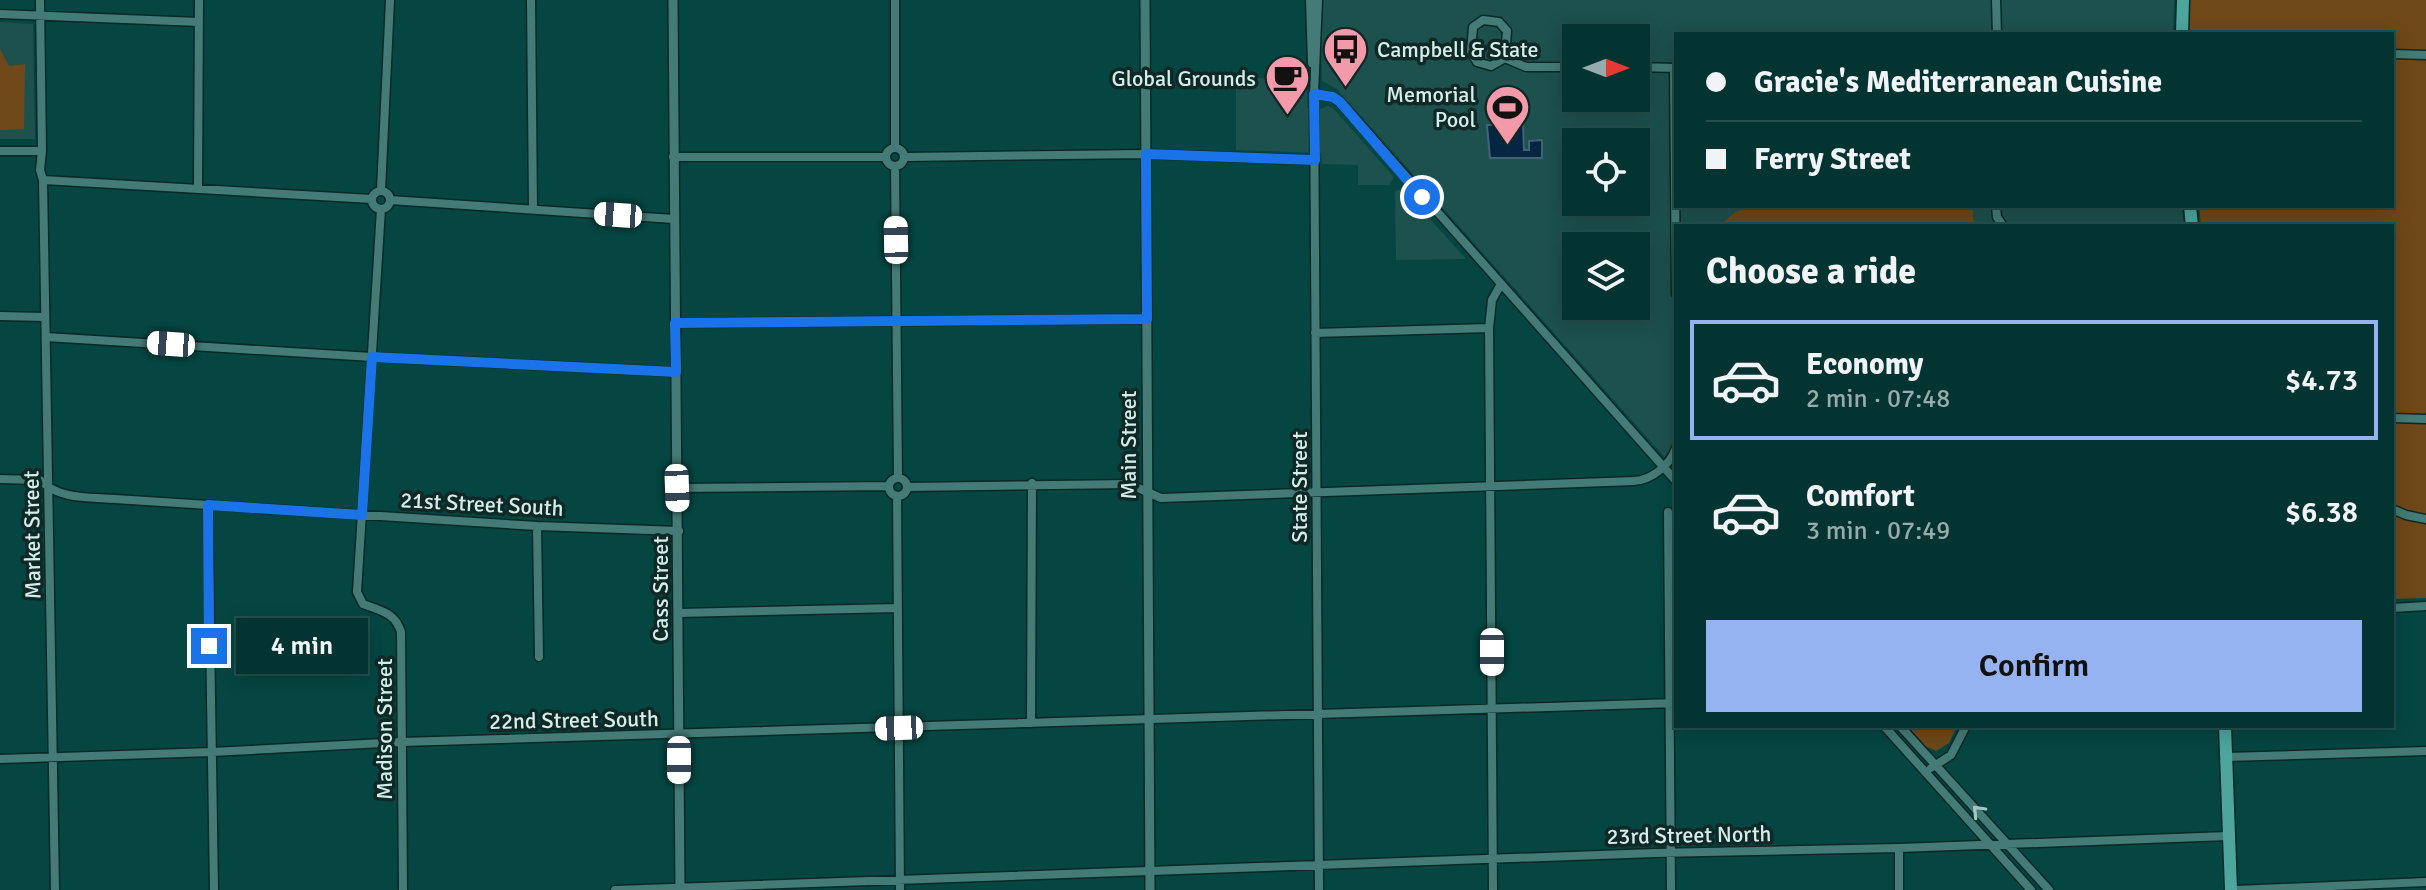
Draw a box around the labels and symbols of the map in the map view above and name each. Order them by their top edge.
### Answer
north arrow [1562,24,1650,112]
bus stop icon: Campbell & State [1322,25,1370,88]
place label: Campbell & State [1377,36,1539,63]
cafe icon: Global Grounds [1263,54,1311,117]
place label: Global Grounds [1112,65,1256,92]
place label: Memorial Pool [1386,81,1476,133]
sports icon: Memorial Pool [1483,83,1531,146]
route start [1404,179,1440,215]
car [593,201,643,229]
car [884,216,908,264]
car [146,330,196,358]
street label: Main Street [1115,390,1142,500]
street label: State Street [1286,431,1313,543]
car [664,464,690,512]
street label: Market Street [17,470,47,599]
street label: 21st Street South [400,486,564,522]
street label: Cass Street [647,536,674,642]
callout: 4 min [237,618,369,674]
route end [191,628,227,664]
car [1480,628,1504,676]
street label: Madison Street [371,658,398,800]
street label: 22nd Street South [489,705,659,735]
car [875,715,923,741]
car [667,736,691,784]
one-way arrow [1972,806,1987,820]
street label: 23rd Street North [1606,820,1772,850]

